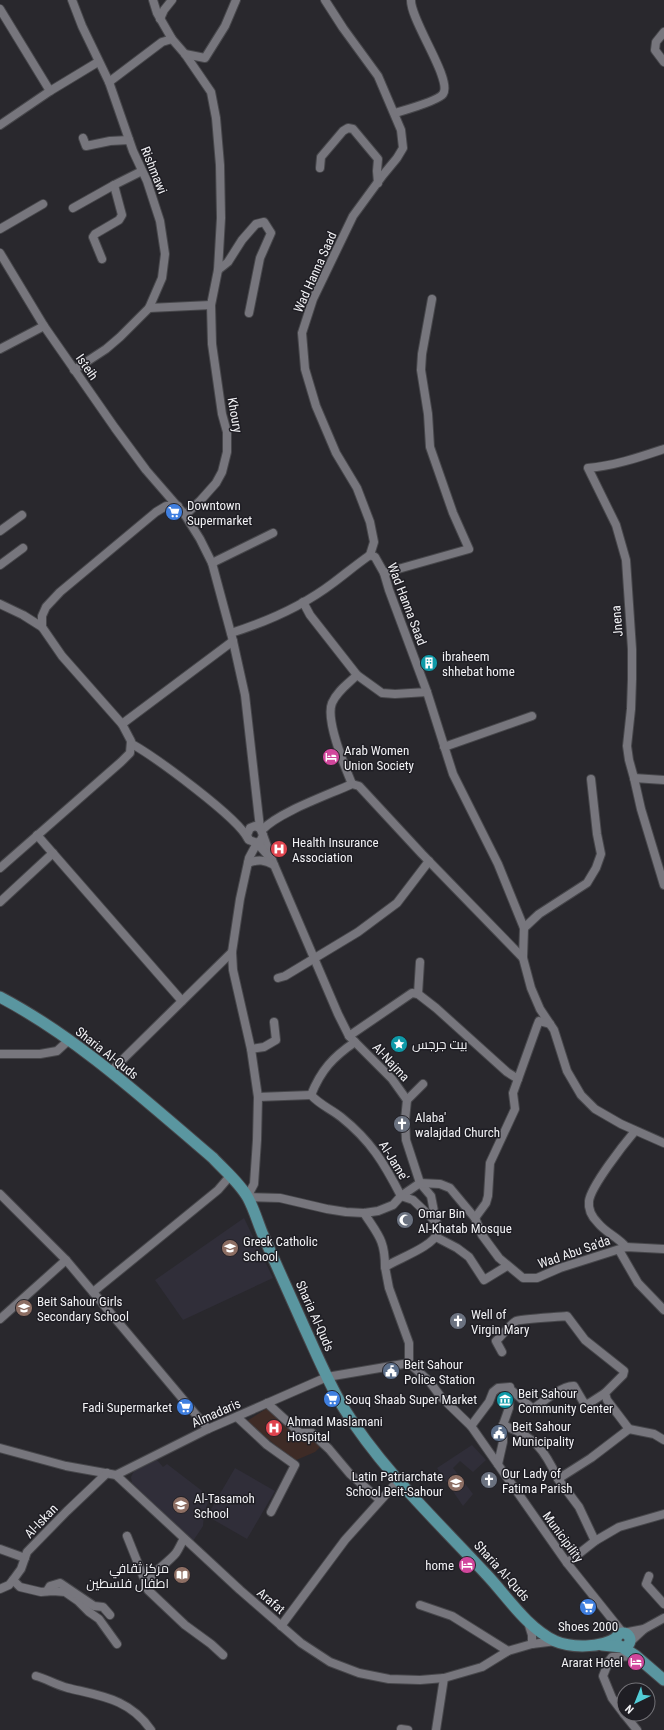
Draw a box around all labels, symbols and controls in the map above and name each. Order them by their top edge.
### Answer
street label: Rishmawi [138,144,170,196]
street label: Wad Hanna Saad [290,229,340,315]
street label: Isteih [73,351,101,383]
street label: Khoury [225,396,246,434]
place label: Downtown Supermarket [187,498,252,528]
supermarket icon: Downtown Supermarket [164,502,184,522]
street label: Wad Hanna Saad [384,561,430,647]
street label: Jnena [608,605,626,637]
place label: ibraheem shhebat home [442,649,515,679]
building icon: ibraheem shhebat home [419,653,439,673]
place label: Arab Women Union Society [344,743,415,773]
hotel icon: Arab Women Union Society [321,747,341,767]
place label: Health Insurance Association [292,835,379,865]
hospital icon: Health Insurance Association [269,839,289,859]
street label: Sharia Al-Quds [73,1024,141,1082]
place icon: بيت جرجس [389,1034,409,1054]
place label: بيت جرجس [412,1037,467,1052]
street label: Al-Najma [370,1040,412,1084]
place label: Alaba' walajdad Church [415,1110,500,1140]
church icon: Alaba' walajdad Church [392,1114,412,1134]
street label: Al-Jame' [376,1138,412,1184]
place label: Omar Bin Al-Khatab Mosque [418,1206,512,1236]
mosque icon: Omar Bin Al-Khatab Mosque [395,1210,415,1230]
street label: Wad Abu Sa'da [536,1233,612,1271]
place label: Greek Catholic School [243,1234,318,1264]
school or university icon: Greek Catholic School [220,1238,240,1258]
street label: Sharia Al-Quds [293,1278,337,1354]
place label: Beit Sahour Girls Secondary School [37,1294,129,1324]
school or university icon: Beit Sahour Girls Secondary School [14,1298,34,1318]
place label: Well of Virgin Mary [471,1307,530,1337]
church icon: Well of Virgin Mary [448,1311,468,1331]
place label: Beit Sahour Police Station [404,1357,475,1387]
public building icon: Beit Sahour Police Station [381,1361,401,1381]
place label: Beit Sahour Community Center [518,1386,613,1416]
supermarket icon: Souq Shaab Super Market [322,1389,342,1409]
museum icon: Beit Sahour Community Center [495,1390,515,1410]
place label: Souq Shaab Super Market [345,1392,477,1407]
street label: Almadaris [189,1396,243,1430]
supermarket icon: Fadi Supermarket [175,1397,195,1417]
place label: Fadi Supermarket [82,1400,172,1415]
place label: Ahmad Maslamani Hospital [287,1414,383,1444]
hospital icon: Ahmad Maslamani Hospital [264,1418,284,1438]
place label: Beit Sahour Municipality [512,1419,575,1449]
public building icon: Beit Sahour Municipality [489,1423,509,1443]
place label: Our Lady of Fatima Parish [502,1466,573,1496]
place label: Latin Patriarchate School Beit-Sahour [346,1469,443,1499]
church icon: Our Lady of Fatima Parish [479,1470,499,1490]
school or university icon: Latin Patriarchate School Beit-Sahour [446,1473,466,1493]
place label: Al-Tasamoh School [194,1491,255,1521]
school or university icon: Al-Tasamoh School [171,1495,191,1515]
street label: Al-Iskan [21,1501,61,1541]
street label: Municipility [540,1509,587,1566]
street label: Sharia Al-Quds [471,1538,533,1604]
hotel icon: home [457,1555,477,1575]
place label: home [425,1558,454,1573]
place label: مركز ثقافي اطفال فلسطين [86,1561,169,1592]
library icon: مركز ثقافي اطفال فلسطين [172,1565,192,1585]
street label: Arafat [254,1585,288,1617]
supermarket icon: Shoes 2000 [578,1597,598,1617]
place label: Shoes 2000 [558,1619,618,1634]
hotel icon: Ararat Hotel [626,1652,646,1672]
place label: Ararat Hotel [561,1655,623,1670]
north arrow [616,1682,656,1722]
text: N [622,1702,636,1716]

